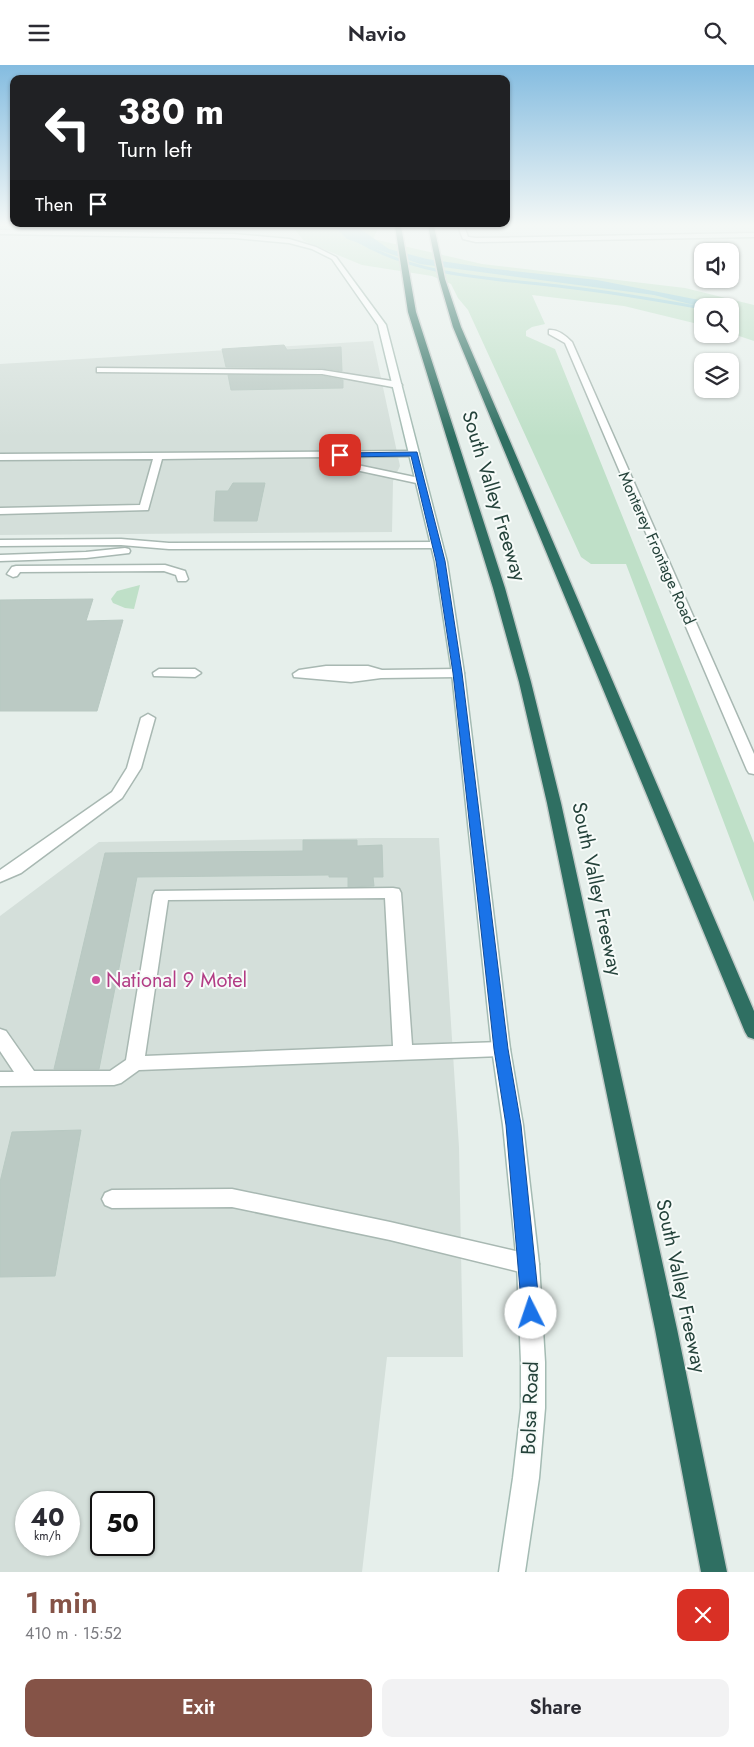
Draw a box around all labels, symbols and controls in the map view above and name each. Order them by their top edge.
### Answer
text: Navio [348,17,406,49]
icon: menu [25,19,53,47]
icon: search [701,19,729,47]
text: 380 m [118,87,224,137]
icon: left [35,95,100,160]
text: Turn left [118,133,192,165]
icon: arrive [84,190,112,218]
text: Then [35,191,74,218]
map controls [694,243,739,398]
button: sound [694,243,739,288]
button: search [694,298,739,343]
button: layers [694,353,739,398]
street label: South Valley Freeway [454,407,534,585]
pin [319,434,361,476]
icon: arrive [326,441,354,469]
street label: Monterey Frontage Road [613,468,701,628]
street label: South Valley Freeway [564,799,630,979]
place label: National 9 Motel [106,966,247,995]
marker: National 9 Motel [90,974,102,986]
street label: South Valley Freeway [648,1196,714,1376]
position arrow [504,1286,556,1338]
street label: Bolsa Road [514,1361,546,1455]
speed limit sign: 50 [90,1491,155,1556]
text: 40 [30,1499,65,1535]
text: km/h [34,1527,61,1545]
text: 1 min [25,1581,98,1624]
button: close [677,1589,729,1641]
text: 410 m · 15:52 [25,1622,122,1645]
button: Exit [25,1679,372,1737]
button: Share [382,1679,729,1737]

